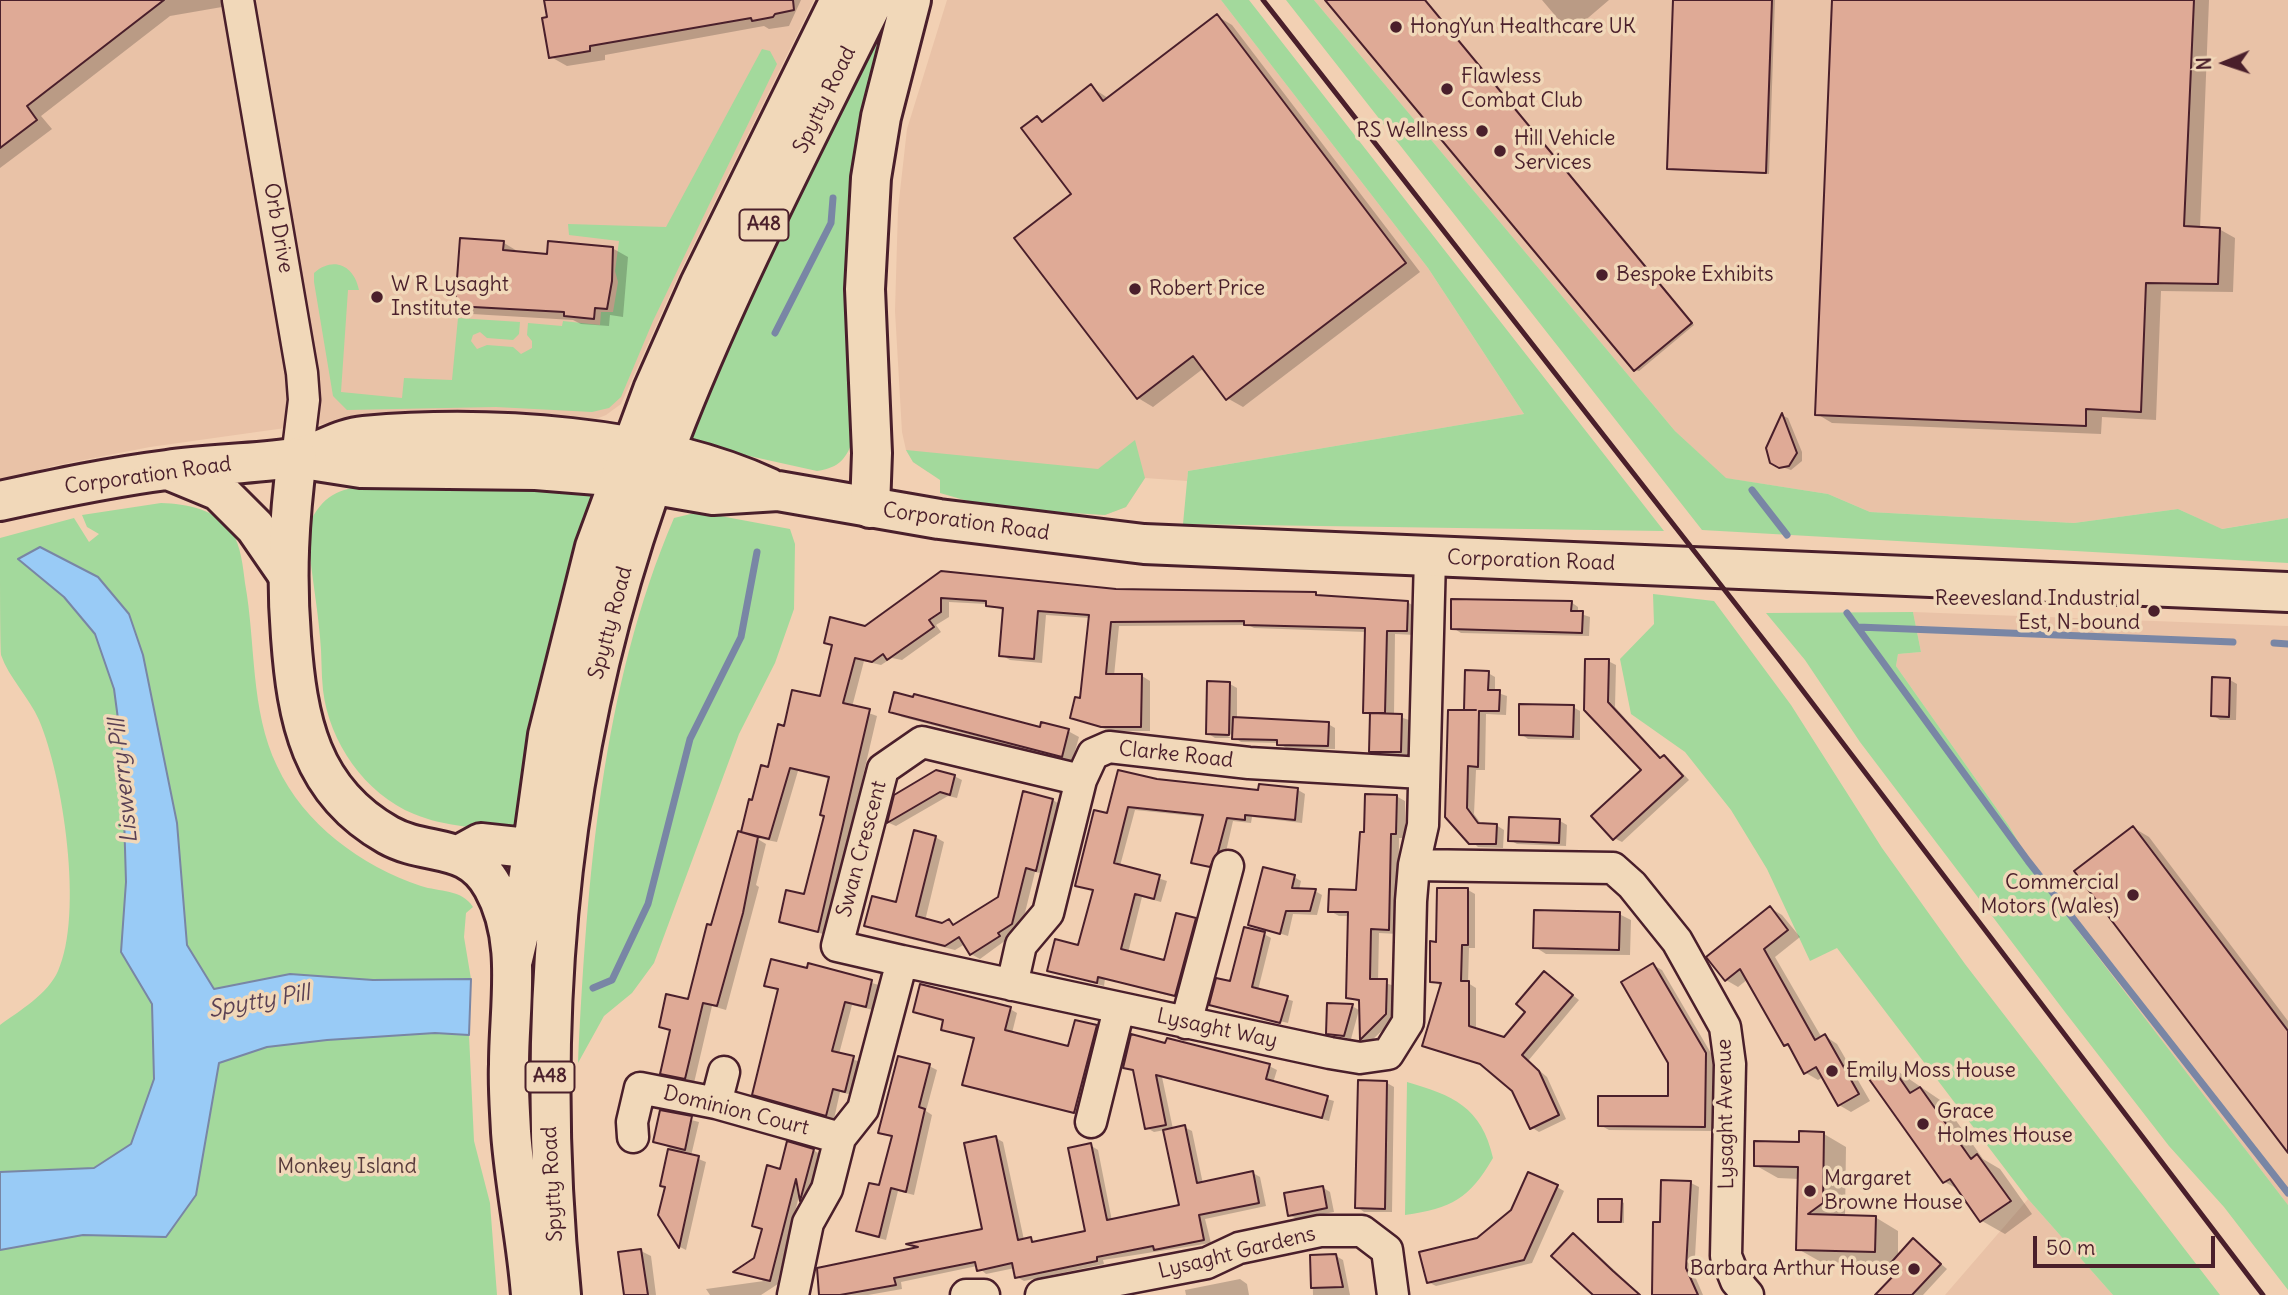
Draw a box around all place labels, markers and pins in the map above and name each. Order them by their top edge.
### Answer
place label: HongYun Healthcare UK [1410,14,1636,40]
marker: HongYun Healthcare UK [1388,19,1404,35]
place label: Flawless Combat Club [1461,64,1583,114]
marker: Flawless Combat Club [1439,81,1455,97]
place label: RS Wellness [1356,118,1468,144]
marker: RS Wellness [1474,123,1490,139]
place label: Hill Vehicle Services [1514,126,1615,176]
marker: Hill Vehicle Services [1492,143,1508,159]
place label: Bespoke Exhibits [1616,262,1774,288]
marker: Bespoke Exhibits [1594,267,1610,283]
place label: W R Lysaght Institute [391,272,509,322]
place label: Robert Price [1149,276,1265,302]
marker: Robert Price [1127,281,1143,297]
marker: W R Lysaght Institute [369,289,385,305]
place label: Reevesland Industrial Est, N-bound [1935,586,2140,636]
marker: Reevesland Industrial Est, N-bound [2146,603,2162,619]
place label: Commercial Motors (Wales) [1981,870,2119,920]
marker: Commercial Motors (Wales) [2125,887,2141,903]
place label: Emily Moss House [1846,1058,2016,1084]
marker: Emily Moss House [1824,1063,1840,1079]
place label: Grace Holmes House [1937,1099,2073,1149]
marker: Grace Holmes House [1915,1116,1931,1132]
place label: Margaret Browne House [1824,1166,1963,1216]
marker: Margaret Browne House [1802,1183,1818,1199]
place label: Barbara Arthur House [1690,1256,1900,1282]
marker: Barbara Arthur House [1906,1261,1922,1277]

